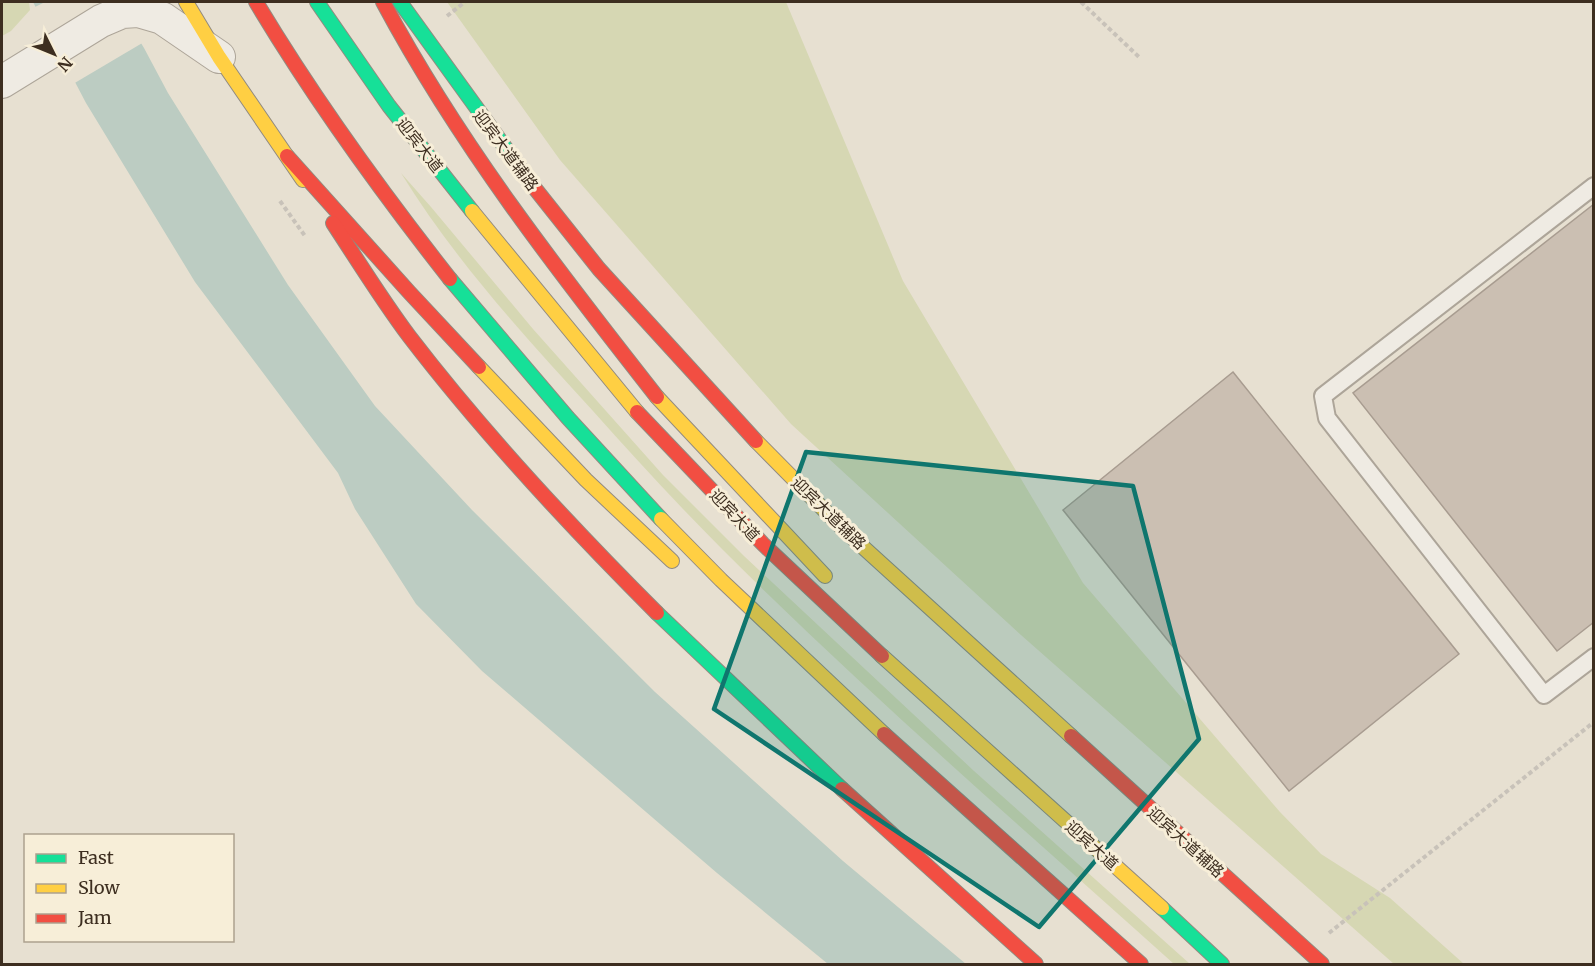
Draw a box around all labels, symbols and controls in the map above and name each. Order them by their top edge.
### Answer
north arrow [24,24,84,84]
text: N [53,53,77,76]
street label: 迎宾大道辅路 [469,106,543,194]
street label: 迎宾大道 [392,114,448,176]
street label: 迎宾大道辅路 [788,472,870,554]
street label: 迎宾大道 [706,485,764,545]
street label: 迎宾大道辅路 [1144,802,1228,882]
street label: 迎宾大道 [1062,816,1122,874]
legend [24,834,234,942]
text: Fast [78,846,114,869]
text: Slow [78,876,121,899]
text: Jam [77,906,112,929]

